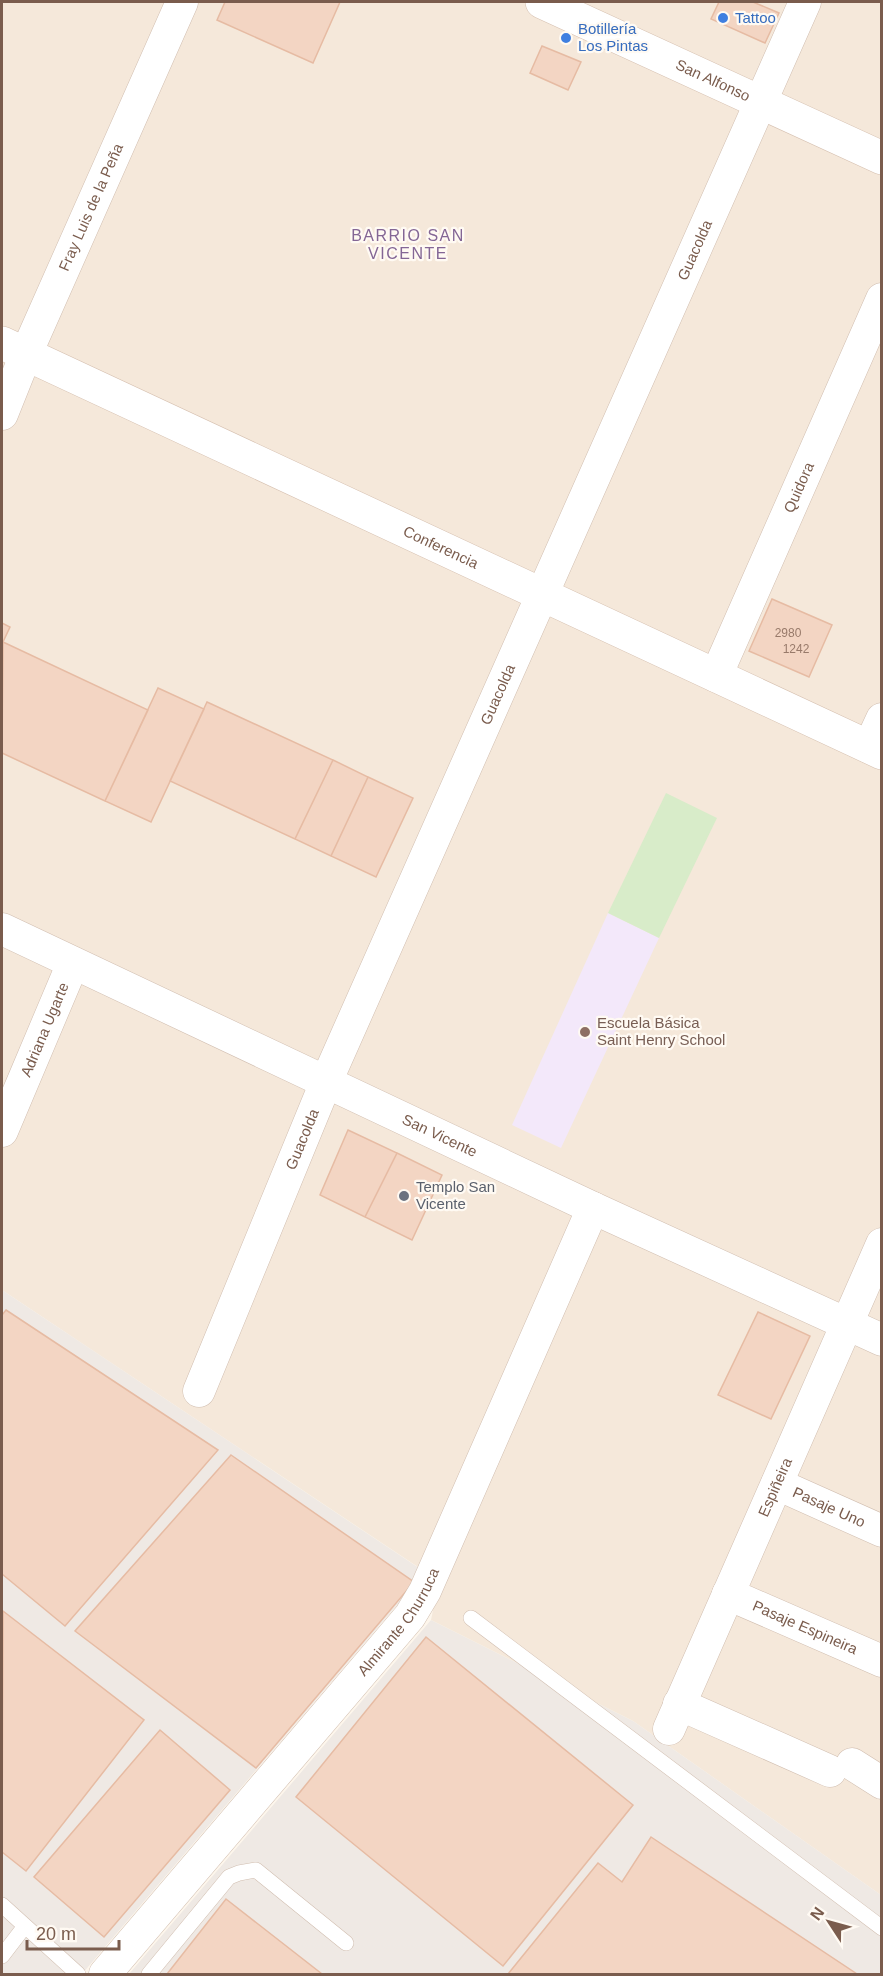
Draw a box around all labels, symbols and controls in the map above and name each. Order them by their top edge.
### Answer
place label: Tattoo [735,9,776,26]
marker: Tattoo [716,11,730,25]
place label: Botillería Los Pintas [578,20,648,54]
marker: Botillería Los Pintas [559,31,573,45]
street label: San Alfonso [673,56,753,104]
street label: Fray Luis de la Peña [55,140,126,274]
street label: Guacolda [674,217,716,283]
district label: BARRIO SAN VICENTE [351,227,465,262]
street label: Quidora [780,459,817,515]
street label: Conferencia [401,522,482,572]
house number: 2980 [775,626,802,640]
house number: 1242 [783,642,810,656]
street label: Guacolda [477,661,518,727]
street label: Adriana Ugarte [17,980,72,1079]
place label: Escuela Básica Saint Henry School [597,1014,725,1048]
marker: Escuela Básica Saint Henry School [578,1025,592,1039]
street label: Guacolda [282,1106,322,1172]
street label: San Vicente [400,1110,480,1160]
place label: Templo San Vicente [416,1178,495,1212]
marker: Templo San Vicente [397,1189,411,1203]
street label: Espiñeira [754,1454,795,1519]
street label: Pasaje Uno [790,1483,868,1530]
street label: Almirante Churruca [354,1565,442,1679]
street label: Pasaje Espineira [750,1597,861,1658]
north arrow [799,1892,859,1952]
text: N [807,1904,828,1923]
scale bar [27,1913,118,1951]
text: 20 m [36,1924,76,1944]

